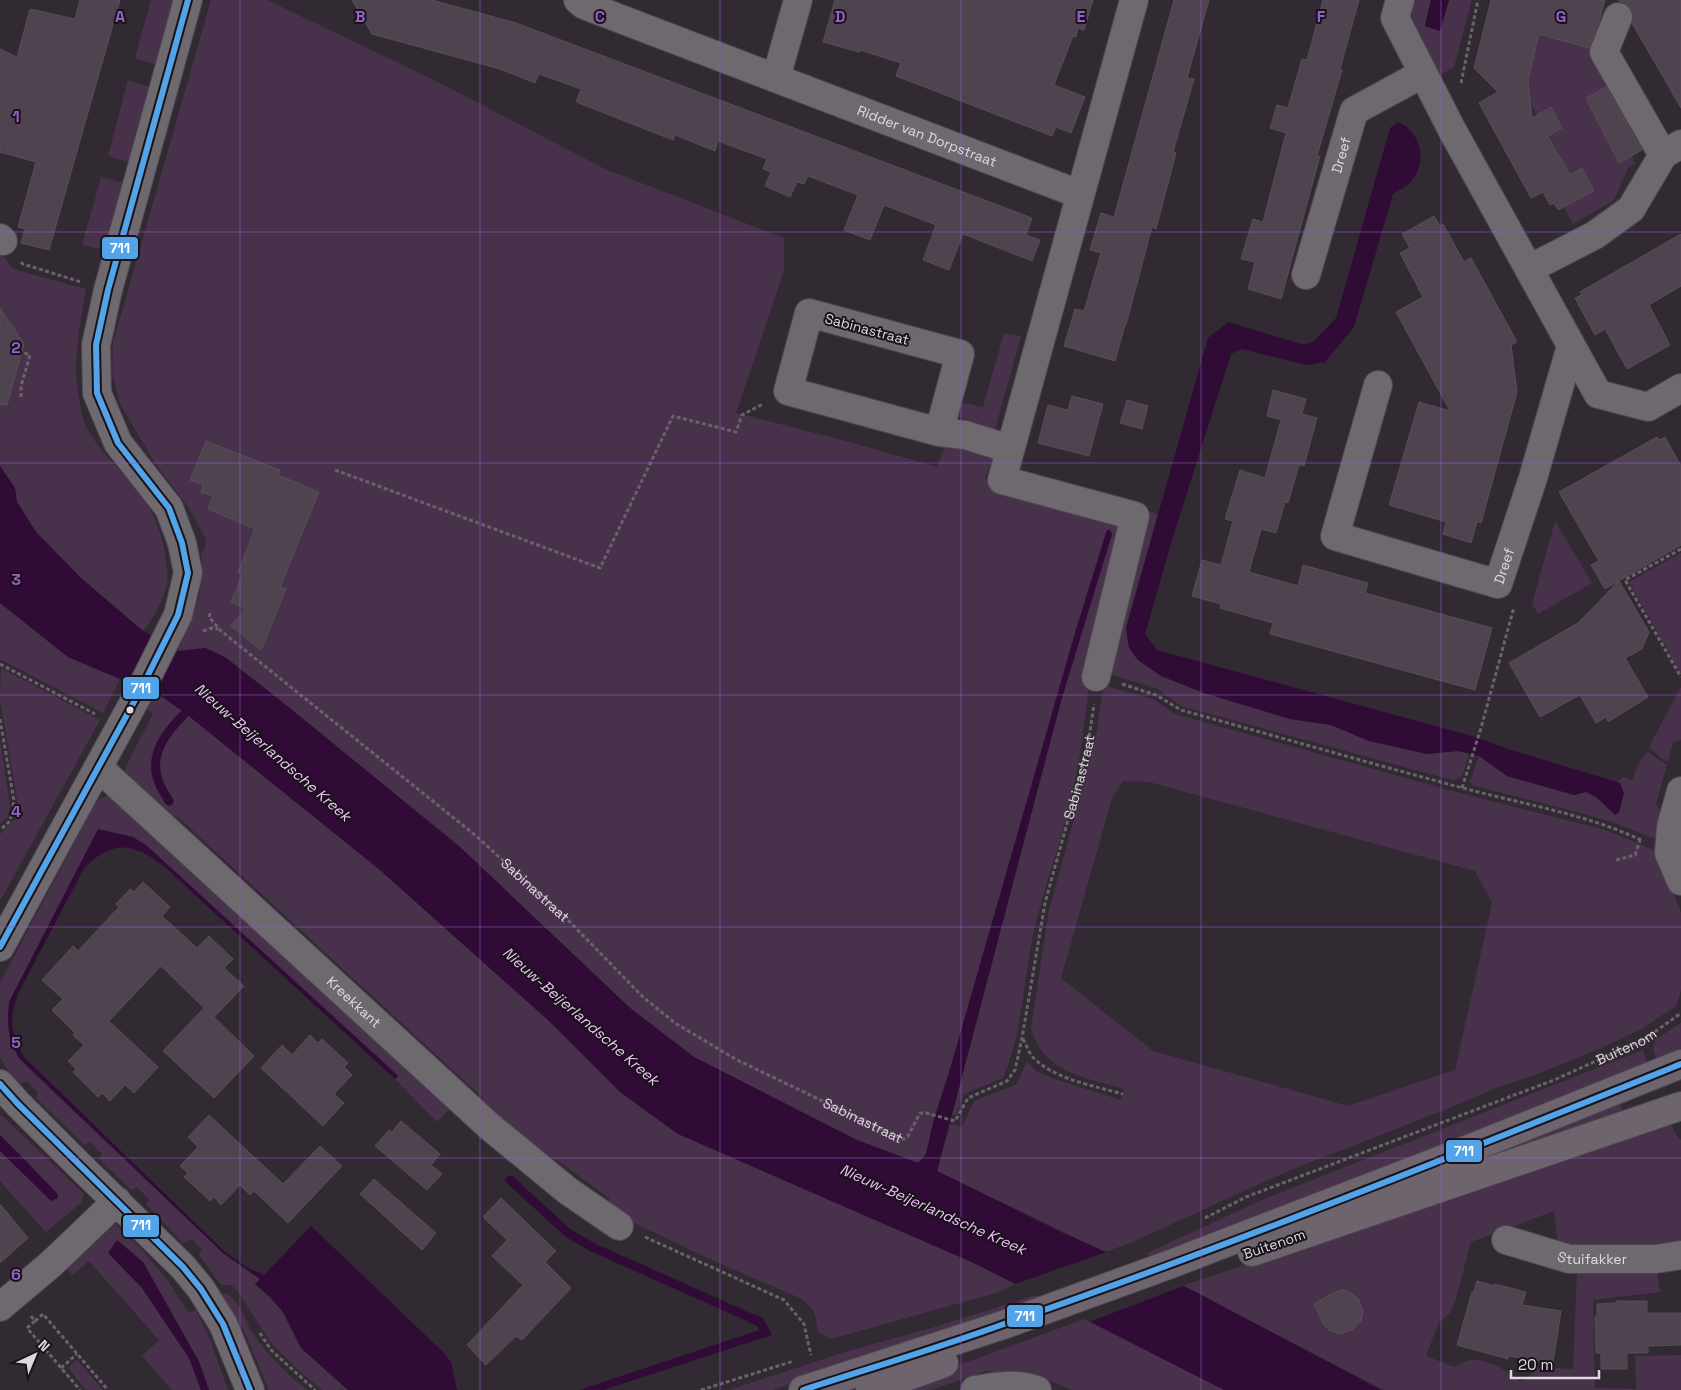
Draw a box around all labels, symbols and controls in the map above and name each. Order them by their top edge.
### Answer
text: A [115,6,125,27]
text: B [355,6,365,27]
text: C [595,6,605,27]
text: D [835,6,845,27]
text: E [1077,6,1086,27]
text: F [1317,6,1326,27]
text: G [1556,6,1566,27]
street label: Ridder van Dorpstraat [855,101,999,171]
text: 1 [12,106,20,127]
street label: Dreef [1327,135,1355,175]
line badge: 711 [101,236,139,260]
text: 711 [110,239,130,257]
street label: Sabinastraat [823,309,911,349]
text: 2 [11,337,21,358]
street label: Dreef [1490,546,1518,586]
text: 3 [11,569,21,590]
line badge: 711 [122,676,160,700]
text: 711 [131,679,151,697]
water label: Nieuw-Beijerlandsche Kreek [191,679,357,826]
unlabelled marker [125,705,135,715]
street label: Sabinastraat [1060,734,1098,821]
text: 4 [11,801,21,822]
street label: Sabinastraat [497,854,573,926]
water label: Nieuw-Beijerlandsche Kreek [499,943,665,1090]
street label: Kreekkant [323,972,385,1032]
street label: Buitenom [1593,1025,1660,1069]
text: 5 [11,1032,21,1053]
street label: Sabinastraat [820,1094,906,1147]
line badge: 711 [1445,1139,1483,1163]
text: 711 [1454,1142,1474,1160]
water label: Nieuw-Beijerlandsche Kreek [837,1159,1031,1259]
line badge: 711 [122,1214,160,1238]
text: 711 [131,1216,151,1234]
street label: Buitenom [1240,1225,1308,1263]
street label: Stuifakker [1555,1247,1627,1268]
text: 6 [11,1264,21,1285]
line badge: 711 [1006,1304,1044,1328]
text: 711 [1015,1307,1035,1325]
north arrow [10,1330,60,1380]
text: N [34,1336,54,1355]
scale bar [1511,1348,1598,1380]
text: 20 m [1518,1355,1553,1374]

